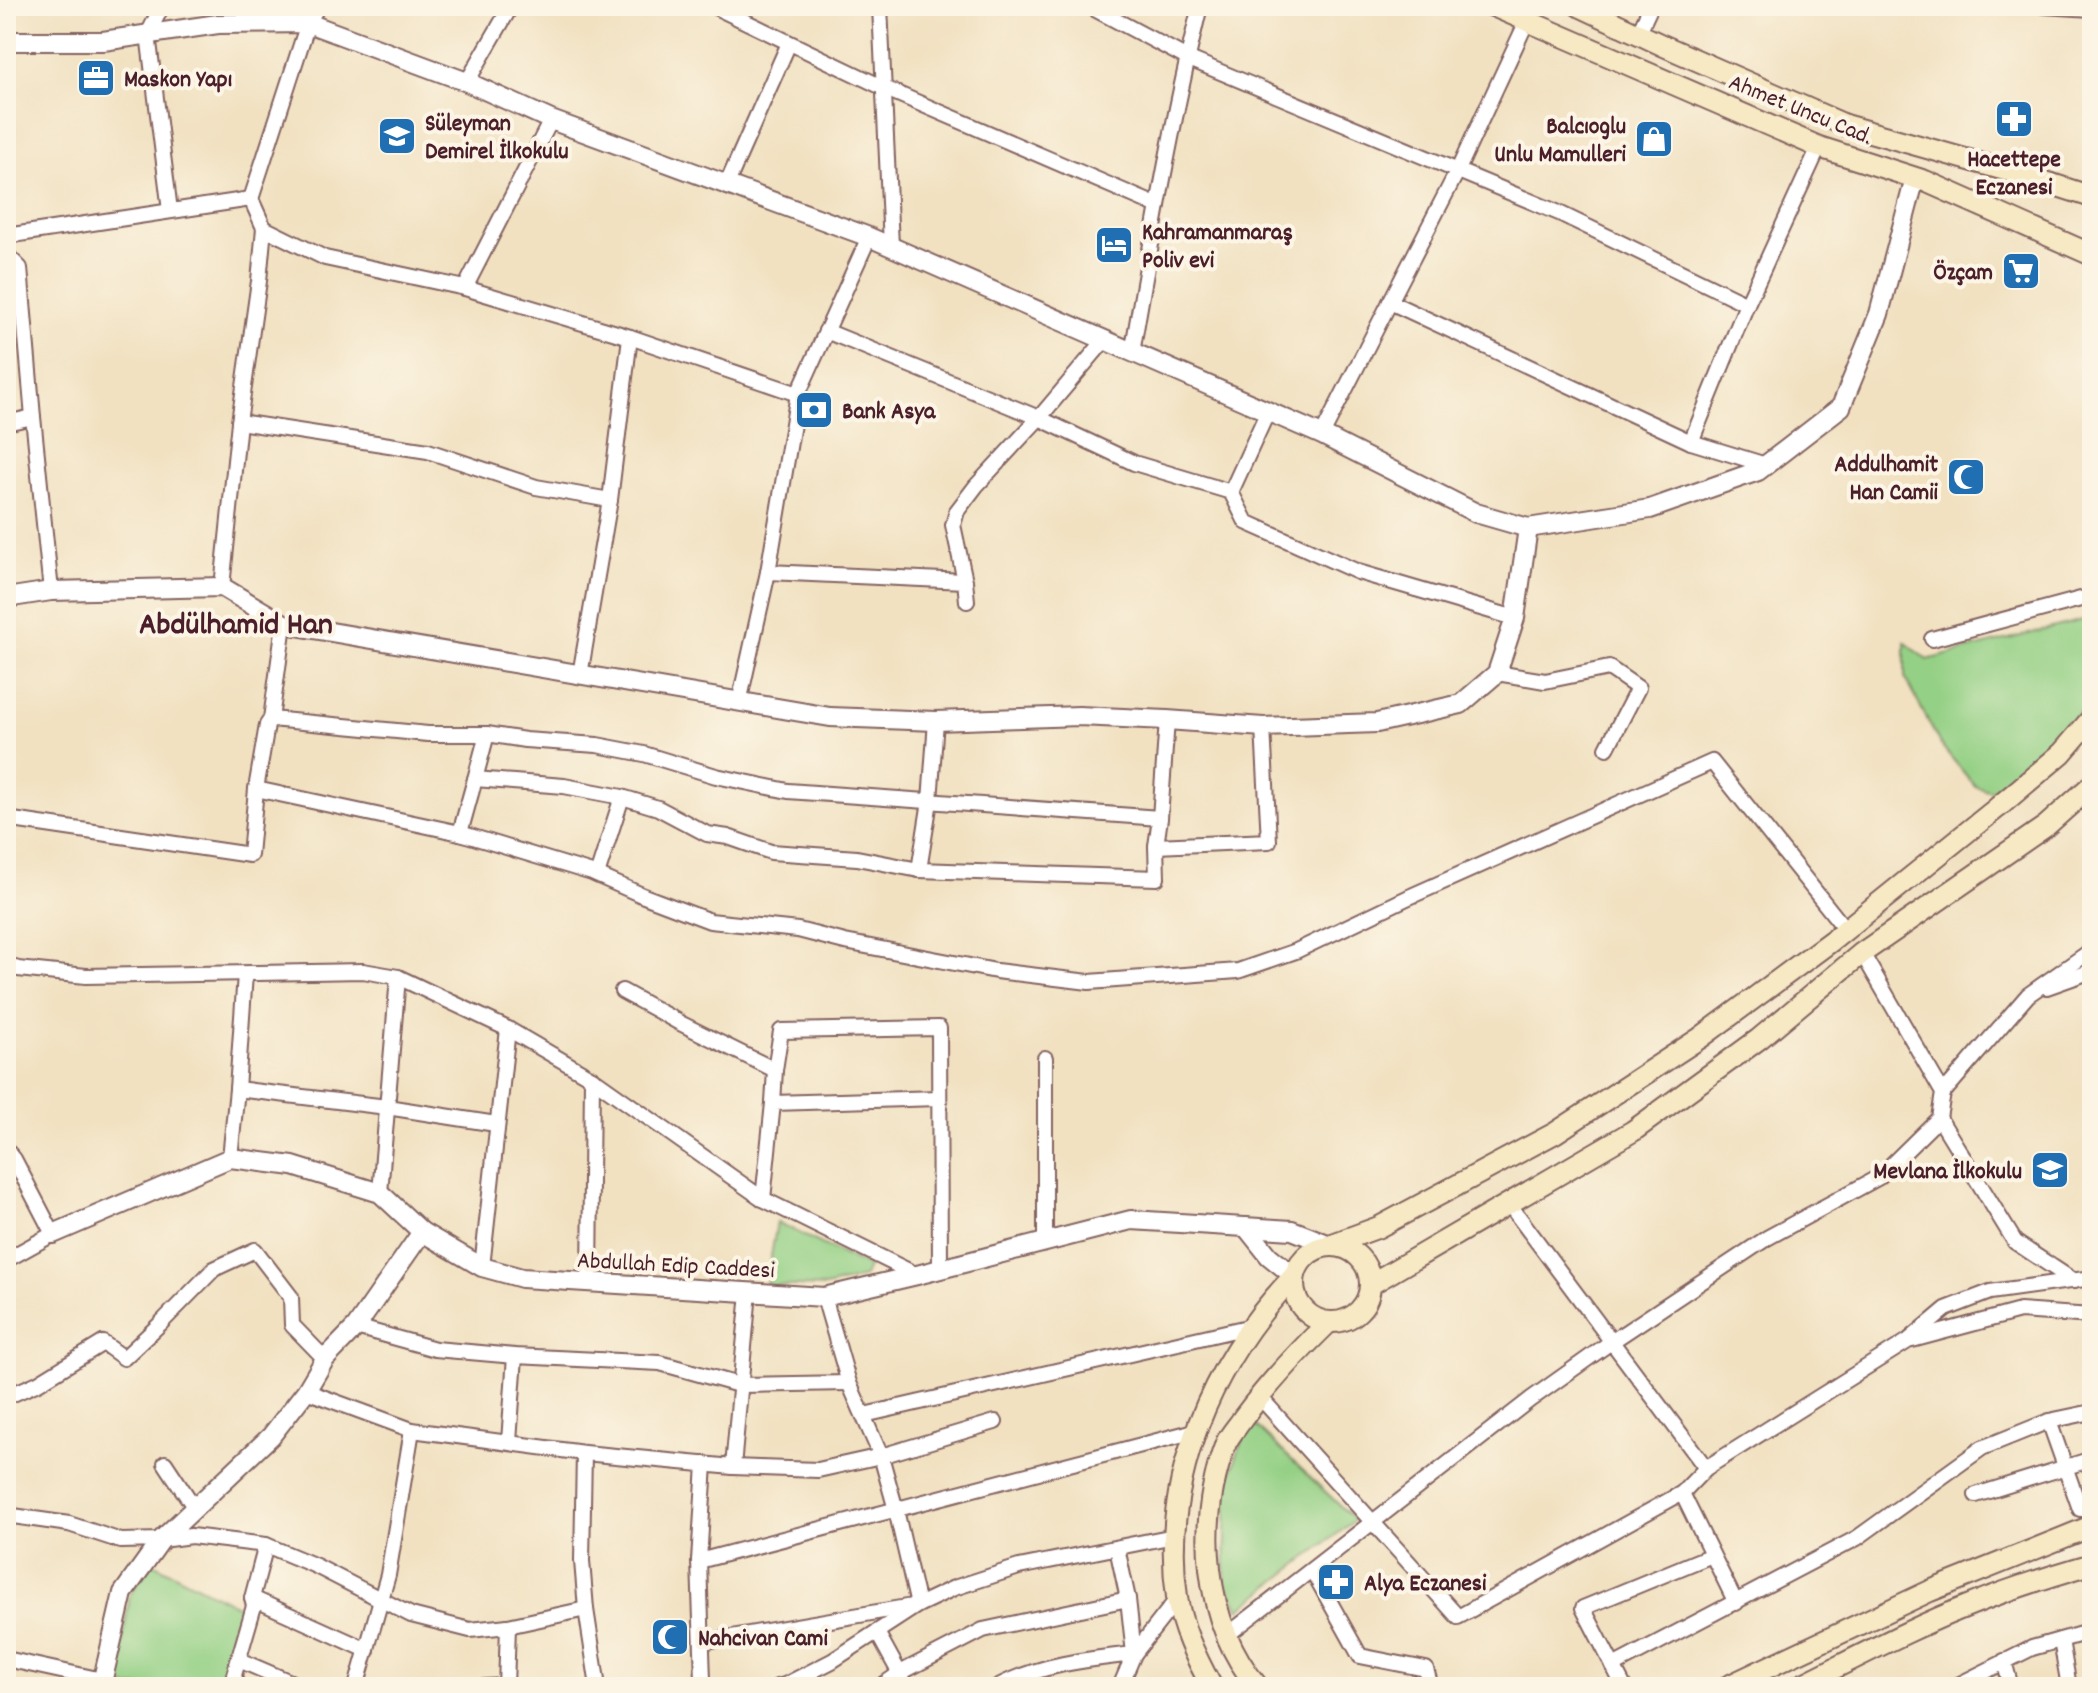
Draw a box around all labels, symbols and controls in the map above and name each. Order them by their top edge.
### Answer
office icon: Maskon Yapı [75,57,117,99]
place label: Maskon Yapı [124,64,232,98]
street label: Ahmet Uncu Cad. [1723,67,1877,155]
pharmacy icon: Hacettepe Eczanesi [1993,98,2035,140]
place label: Süleyman Demirel İlkokulu [425,108,569,170]
place label: Balcıoglu Unlu Mamulleri [1494,111,1627,173]
school or university icon: Süleyman Demirel İlkokulu [376,115,418,157]
shop icon: Balcıoglu Unlu Mamulleri [1633,118,1675,160]
place label: Hacettepe Eczanesi [1967,144,2061,206]
place label: Kahramanmaraş Poliv evi [1142,217,1293,279]
hotel icon: Kahramanmaraş Poliv evi [1093,224,1135,266]
supermarket icon: Özçam [2000,250,2042,292]
place label: Özçam [1933,257,1993,291]
bank icon: Bank Asya [793,389,835,431]
place label: Bank Asya [842,396,936,430]
place label: Addulhamit Han Camii [1834,449,1939,511]
mosque icon: Addulhamit Han Camii [1945,456,1987,498]
district label: Abdülhamid Han [139,604,333,650]
school or university icon: Mevlana İlkokulu [2029,1149,2071,1191]
place label: Mevlana İlkokulu [1873,1156,2022,1190]
street label: Abdullah Edip Caddesi [576,1245,776,1289]
pharmacy icon: Alya Eczanesi [1315,1561,1357,1603]
place label: Alya Eczanesi [1364,1568,1487,1602]
mosque icon: Nahcivan Cami [649,1616,691,1658]
place label: Nahcivan Cami [698,1623,829,1657]

